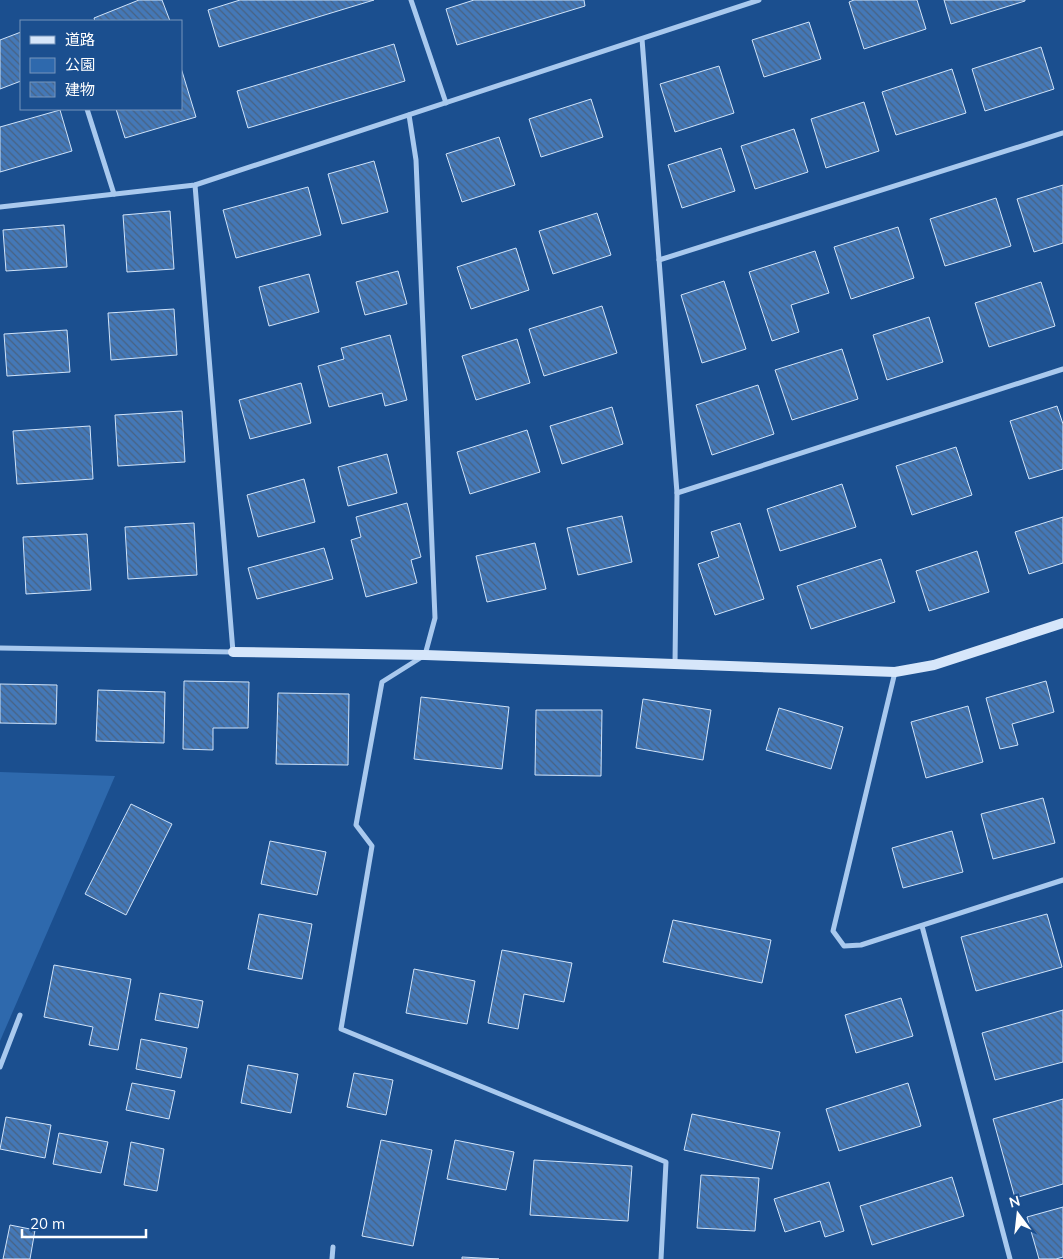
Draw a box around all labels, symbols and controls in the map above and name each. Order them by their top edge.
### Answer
legend [20,20,182,110]
text: 道路 [65,30,95,49]
text: 公園 [65,55,95,74]
text: 建物 [65,80,95,99]
north arrow [993,1189,1043,1239]
text: N [1007,1191,1022,1212]
scale bar [22,1206,146,1238]
text: 20 m [30,1214,65,1233]

